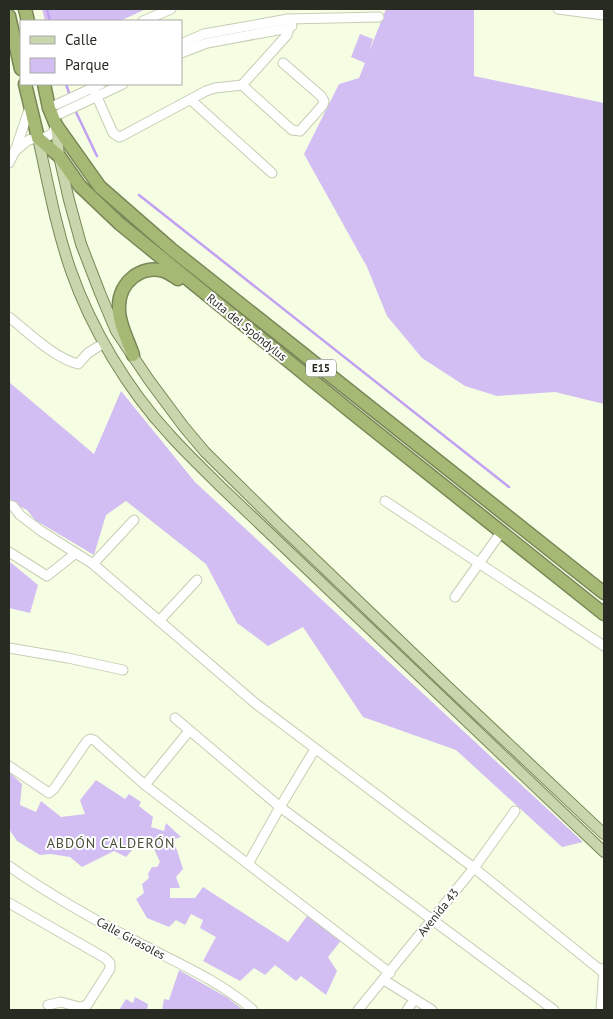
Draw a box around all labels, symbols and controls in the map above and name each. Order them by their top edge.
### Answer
legend [20,20,182,85]
text: Calle [65,30,97,49]
text: Parque [65,55,109,74]
street label: Ruta del Spóndylus [204,290,290,364]
road number: E15 [306,359,336,376]
district label: ABDÓN CALDERÓN [47,834,175,852]
street label: Avenida 43 [414,885,462,939]
street label: Calle Girasoles [94,914,168,962]

